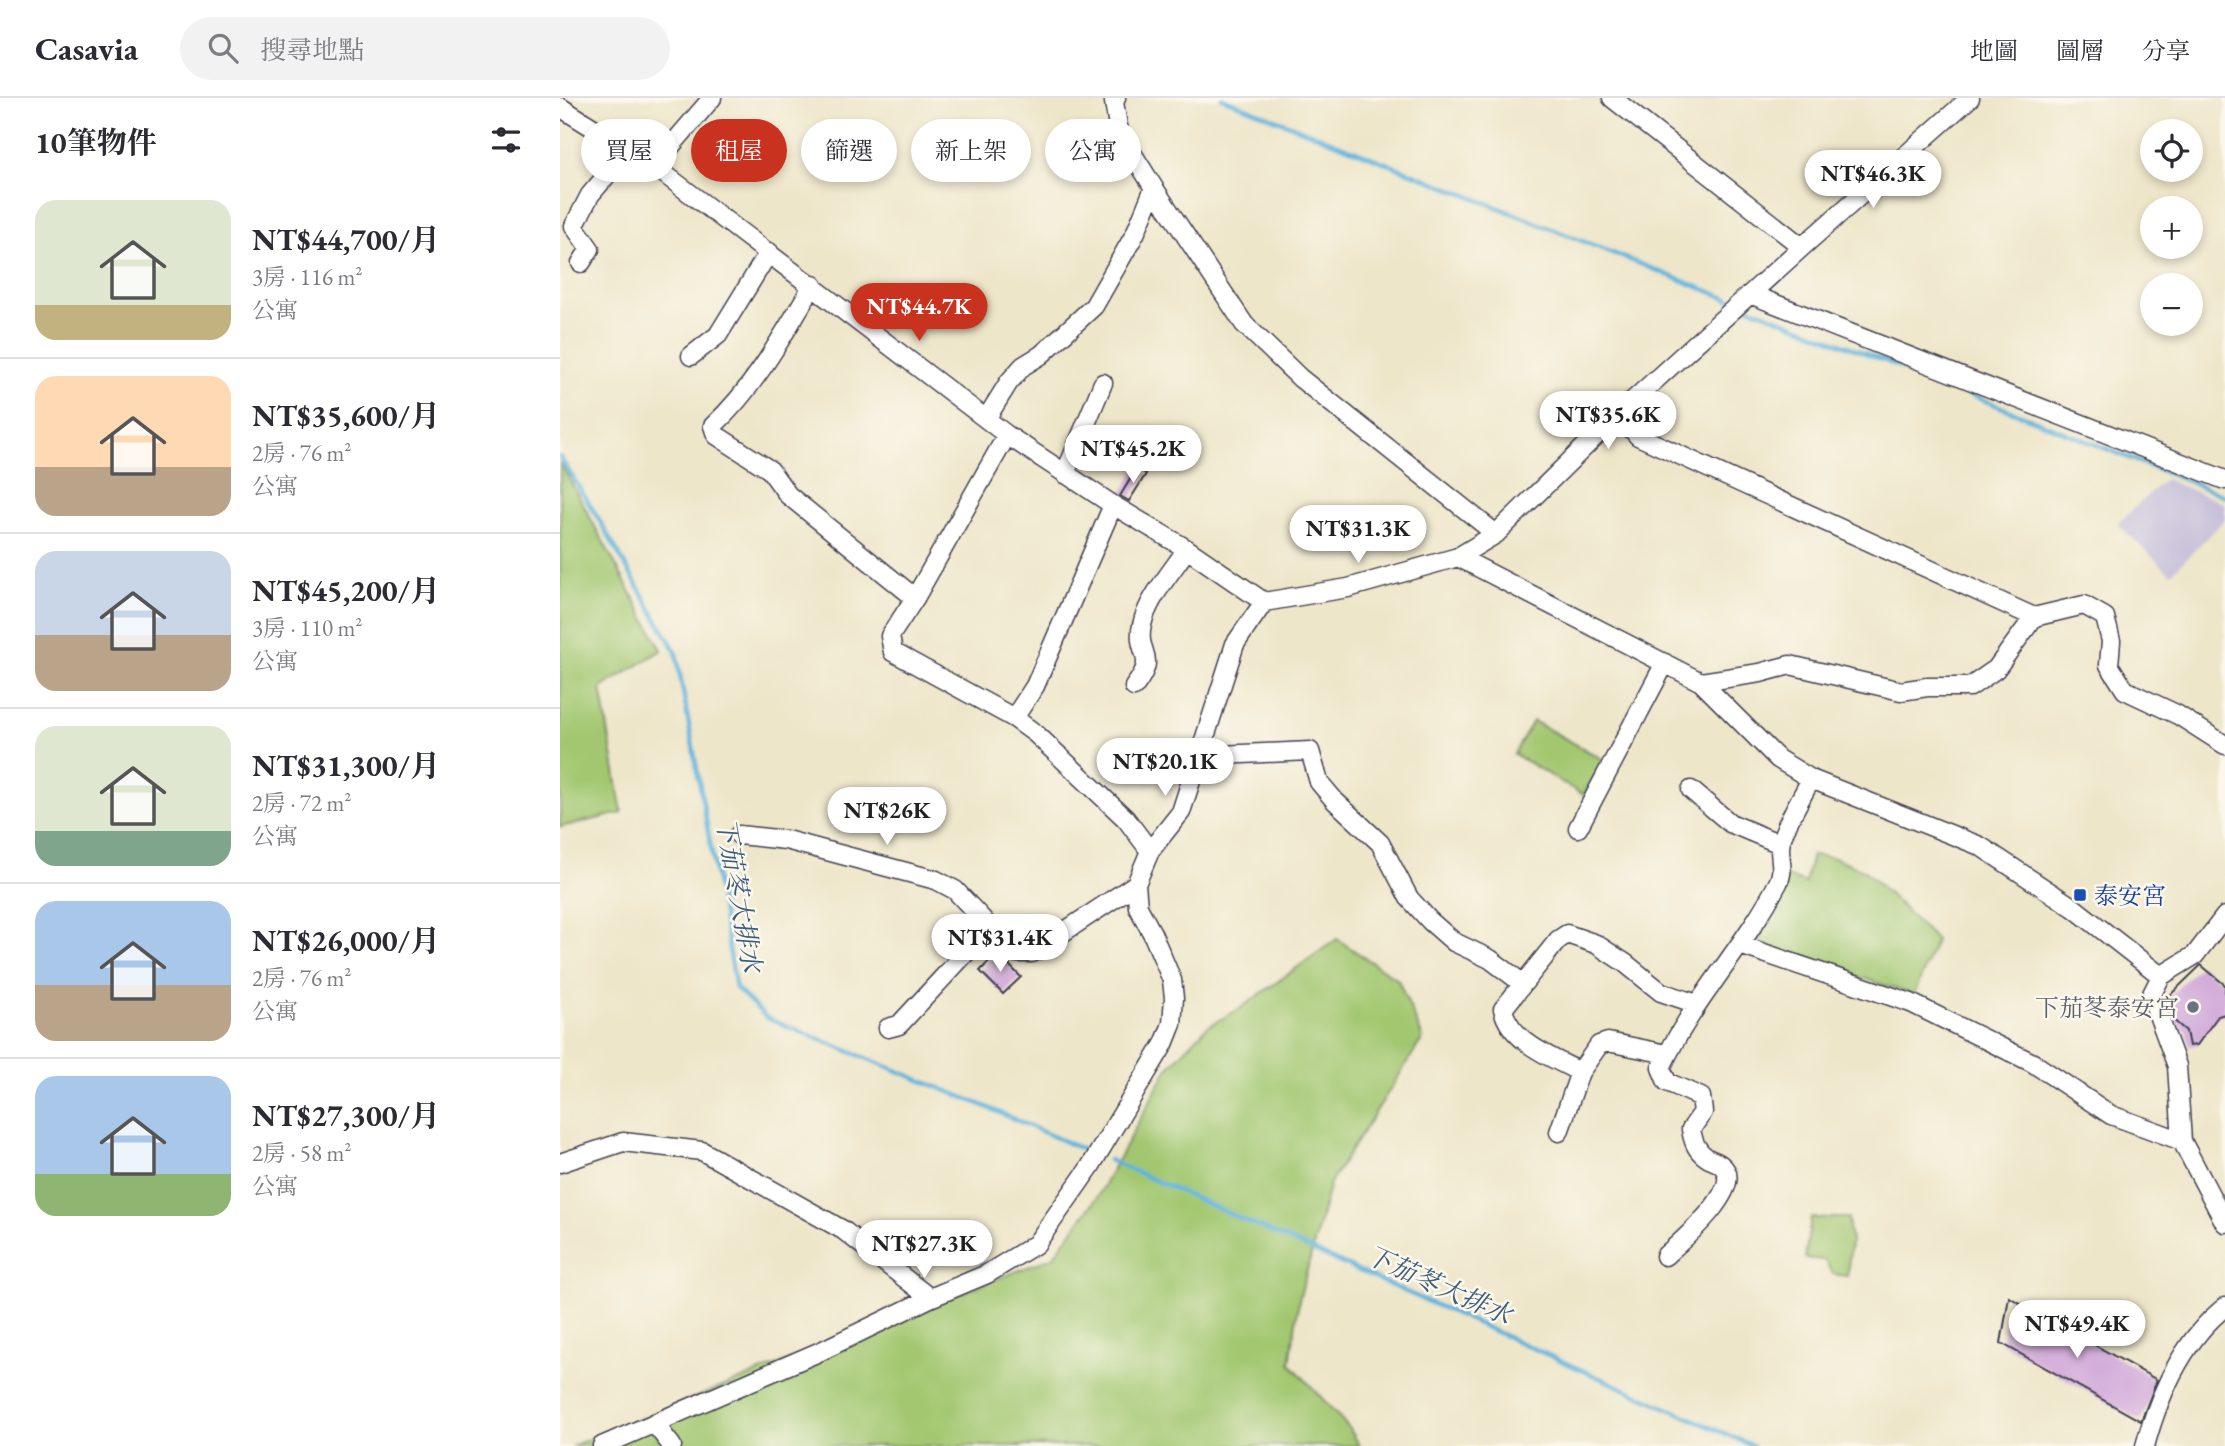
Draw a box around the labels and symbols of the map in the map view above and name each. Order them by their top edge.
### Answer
pin: NT$46.3K [1801,150,1945,210]
pin: NT$44.7K [847,284,991,343]
pin: NT$35.6K [1536,392,1680,451]
pin: NT$45.2K [1061,426,1205,485]
pin: NT$31.3K [1286,505,1430,565]
pin: NT$20.1K [1093,738,1237,798]
pin: NT$26K [830,788,944,847]
water label: 下茄苳大排水 [709,815,770,978]
place label: 泰安宮 [2094,880,2166,911]
marker: 泰安宮 [2072,887,2088,903]
pin: NT$31.4K [928,914,1072,974]
place label: 下茄苳泰安宮 [2035,992,2179,1023]
marker: 下茄苳泰安宮 [2185,999,2201,1015]
pin: NT$27.3K [852,1220,996,1280]
water label: 下茄苳大排水 [1361,1238,1520,1333]
pin: NT$49.4K [2005,1300,2149,1360]

